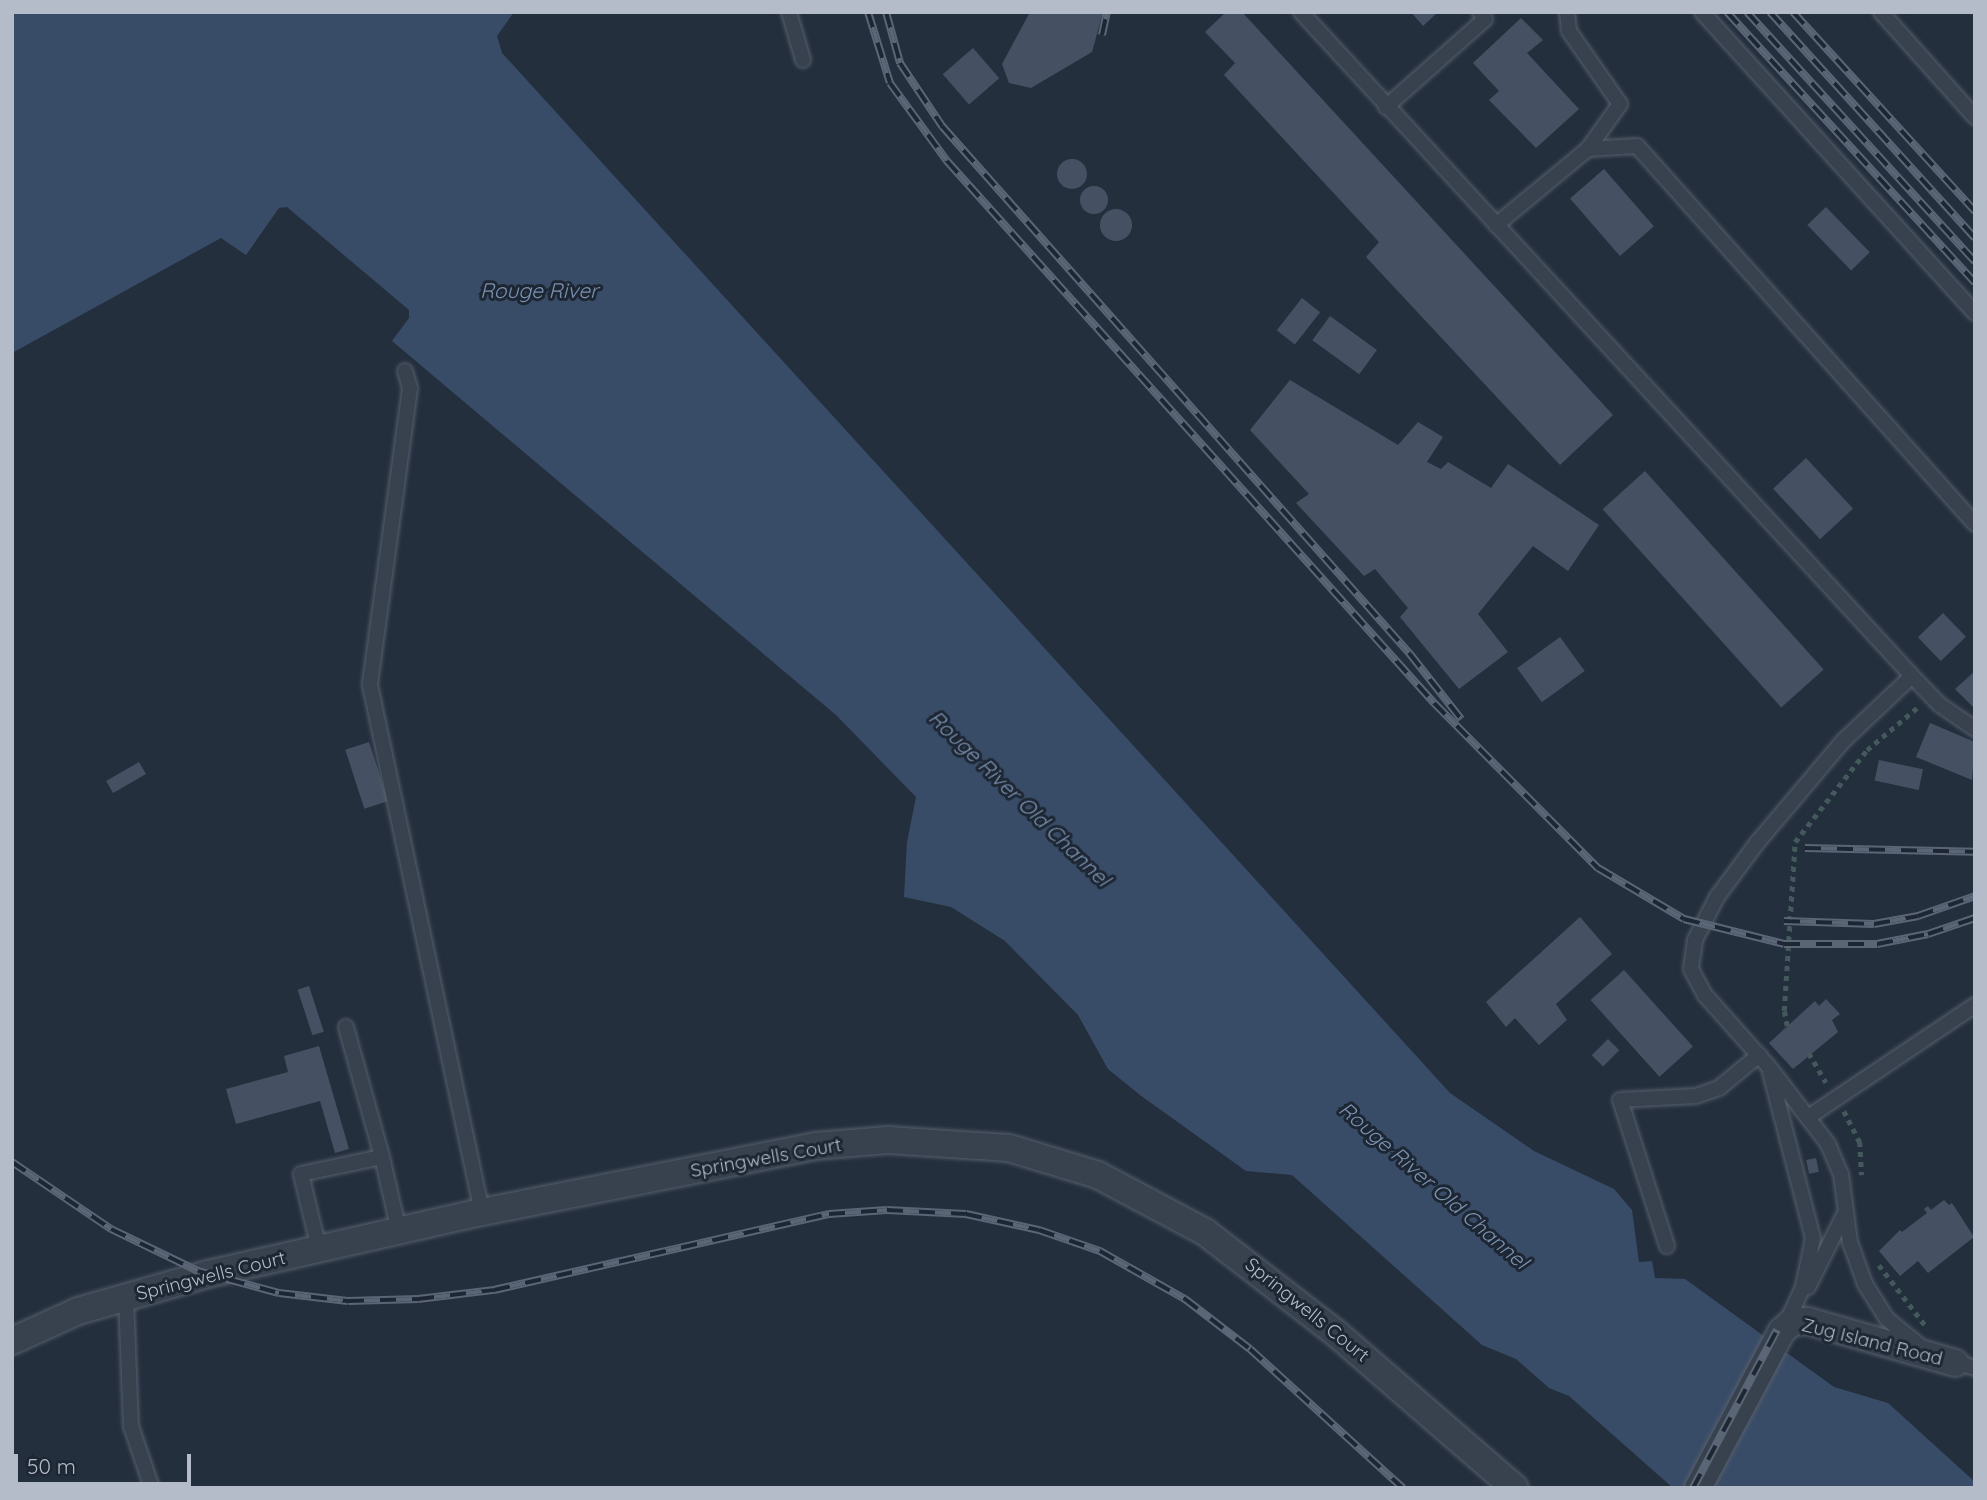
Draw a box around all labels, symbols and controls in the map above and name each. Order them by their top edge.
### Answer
water label: Rouge River [480,277,598,303]
water label: Rouge River Old Channel [924,705,1116,891]
water label: Rouge River Old Channel [1334,1096,1534,1274]
street label: Springwells Court [689,1134,843,1182]
street label: Springwells Court [134,1246,288,1306]
street label: Springwells Court [1240,1253,1374,1367]
street label: Zug Island Road [1799,1313,1945,1371]
scale bar [18,1440,194,1484]
text: 50 m [27,1453,76,1479]

